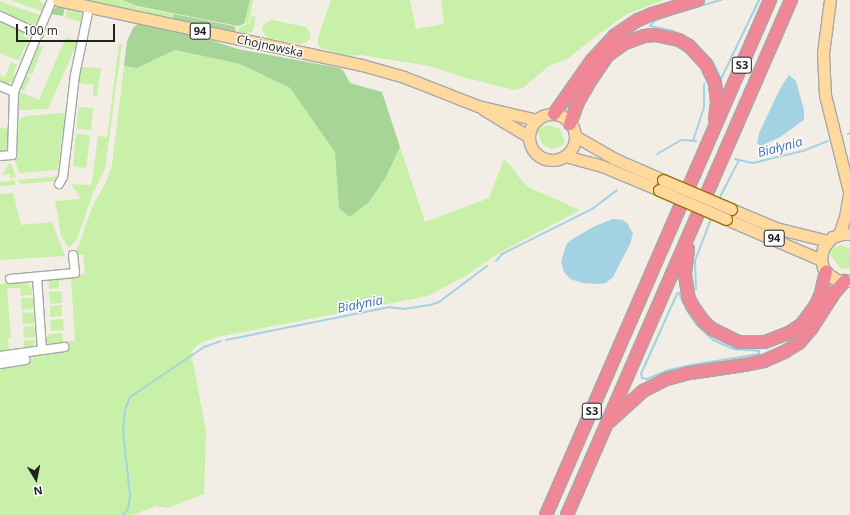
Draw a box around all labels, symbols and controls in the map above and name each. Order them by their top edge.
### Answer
scale bar [18,16,117,42]
text: 100 m [23,22,58,39]
road number: 94 [189,22,211,40]
street label: Chojnowska [235,32,305,60]
road number: S3 [731,56,753,74]
water label: Białynia [756,134,804,160]
road number: 94 [763,229,785,247]
water label: Białynia [336,292,384,316]
road number: S3 [581,402,603,420]
north arrow [16,459,56,499]
text: N [32,483,44,499]

